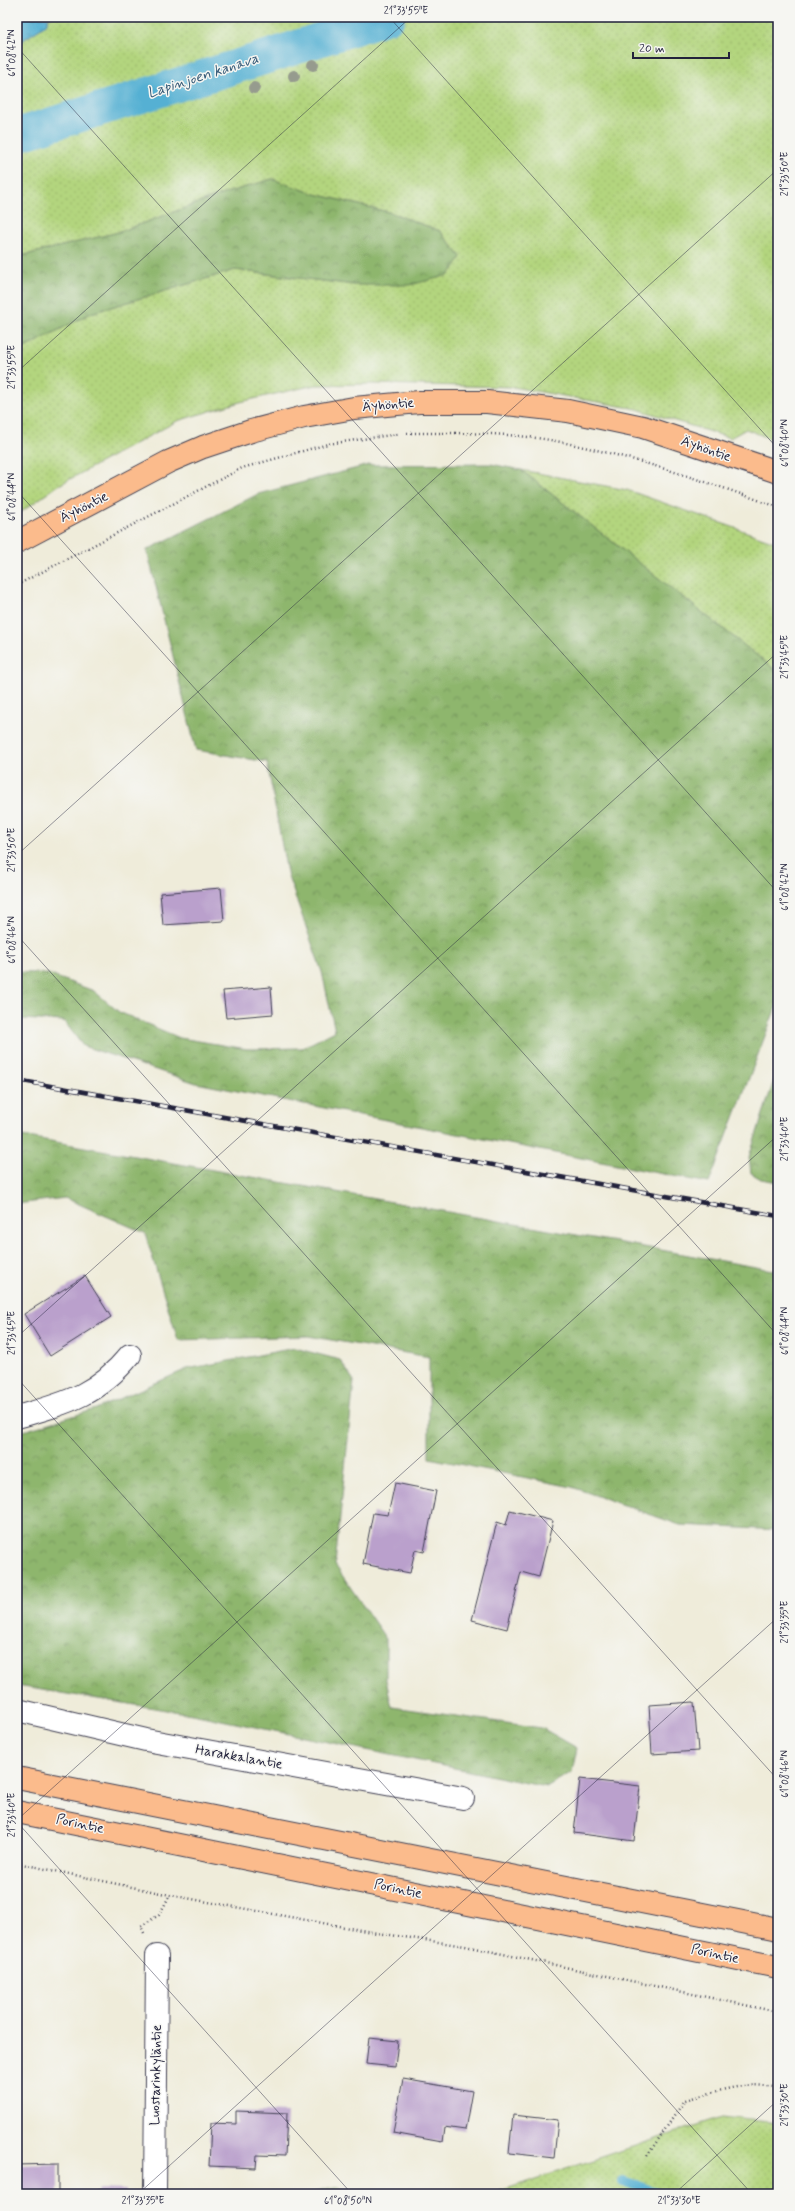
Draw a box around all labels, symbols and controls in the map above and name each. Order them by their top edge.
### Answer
text: 21°33'55"E [384,4,428,18]
text: 61°08'42"N [5,29,19,77]
scale bar [633,34,729,60]
text: 20 m [639,41,665,57]
water label: Lapinjoen kanava [145,49,261,103]
text: 21°33'50"E [778,152,792,196]
text: 21°33'55"E [5,345,19,389]
street label: Äyhöntie [361,394,415,416]
text: 61°08'40"N [778,419,792,467]
street label: Äyhöntie [678,432,734,466]
text: 61°08'44"N [5,473,19,521]
street label: Äyhöntie [57,487,111,527]
text: 21°33'45"E [778,635,792,679]
text: 21°33'50"E [5,828,19,872]
text: 61°08'42"N [778,863,792,911]
text: 61°08'46"N [5,916,19,964]
text: 21°33'40"E [778,1117,792,1161]
text: 61°08'44"N [778,1307,792,1355]
text: 21°33'45"E [5,1311,19,1355]
text: 21°33'35"E [778,1600,792,1643]
street label: Harakkalantie [194,1740,284,1774]
text: 61°08'46"N [778,1750,792,1798]
text: 21°33'40"E [5,1793,19,1837]
street label: Porintie [54,1810,106,1838]
street label: Porintie [372,1875,424,1903]
street label: Porintie [689,1940,741,1968]
street label: Luostarinkyläntie [146,2024,166,2126]
text: 21°33'30"E [778,2083,792,2127]
text: 21°33'35"E [122,2194,165,2208]
text: 61°08'50"N [324,2194,372,2208]
text: 21°33'30"E [657,2194,701,2208]

